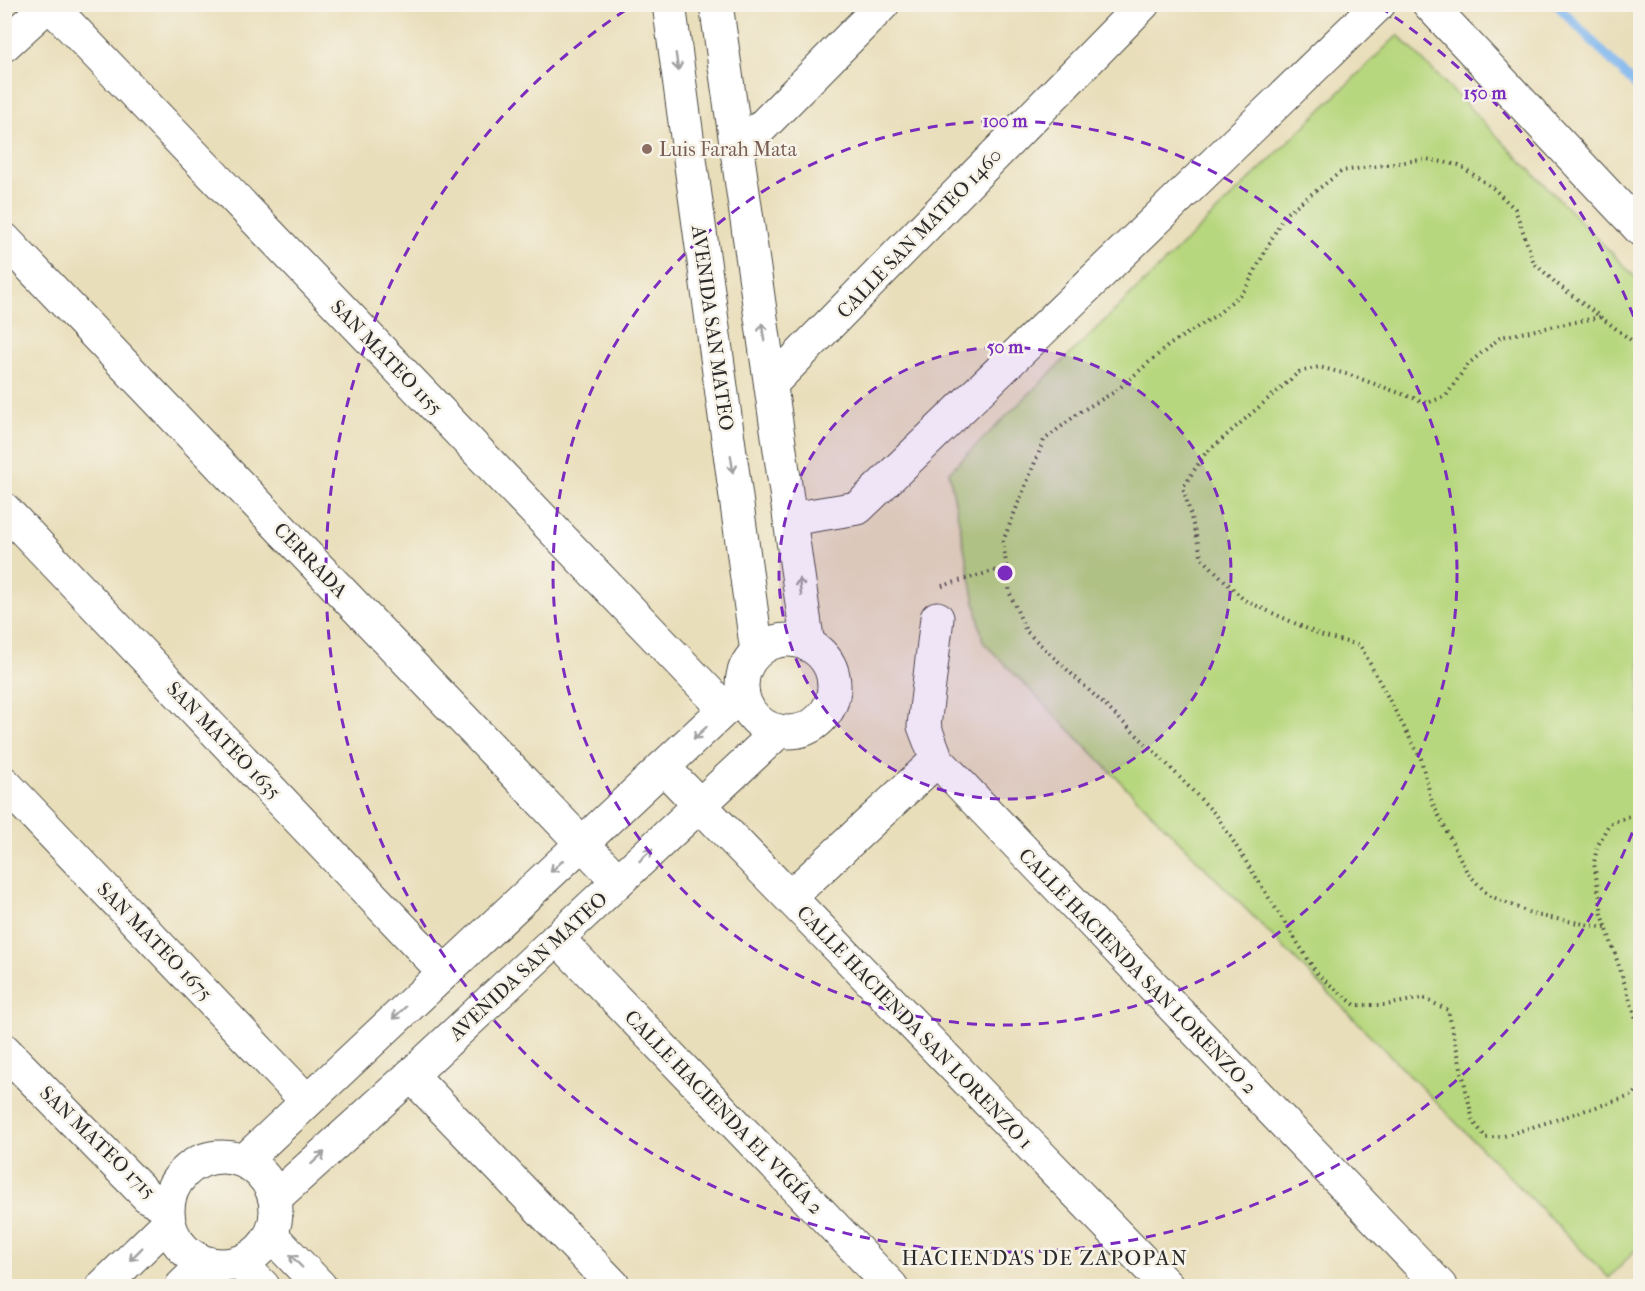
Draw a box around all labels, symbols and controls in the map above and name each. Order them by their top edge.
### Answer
one-way arrow [672,52,683,72]
text: 150 m [1464,83,1507,104]
text: 100 m [982,111,1029,132]
place label: Luis Farah Mata [659,138,798,161]
marker: Luis Farah Mata [640,142,654,156]
street label: CALLE SAN MATEO 1460 [832,144,1007,323]
street label: AVENIDA SAN MATEO [687,223,738,432]
street label: SAN MATEO 1155 [326,295,447,420]
one-way arrow [758,322,769,342]
text: 50 m [987,337,1024,358]
one-way arrow [726,453,737,473]
street label: CERRADA [269,518,353,603]
centre of rings [995,563,1015,583]
one-way arrow [795,578,806,597]
street label: SAN MATEO 1635 [162,677,285,804]
one-way arrow [692,726,707,740]
street label: CALLE HACIENDA SAN LORENZO 2 [1014,844,1261,1099]
one-way arrow [639,847,654,862]
one-way arrow [550,859,565,873]
street label: SAN MATEO 1675 [92,877,217,1005]
street label: AVENIDA SAN MATEO [444,887,612,1046]
street label: CALLE HACIENDA SAN LORENZO 1 [792,901,1037,1154]
street label: CALLE HACIENDA EL VIGÍA 2 [620,1005,828,1219]
one-way arrow [392,1006,407,1020]
street label: SAN MATEO 1715 [35,1081,160,1203]
one-way arrow [310,1151,325,1165]
district label: HACIENDAS DE ZAPOPAN [902,1246,1188,1270]
one-way arrow [129,1247,143,1262]
one-way arrow [289,1253,303,1268]

